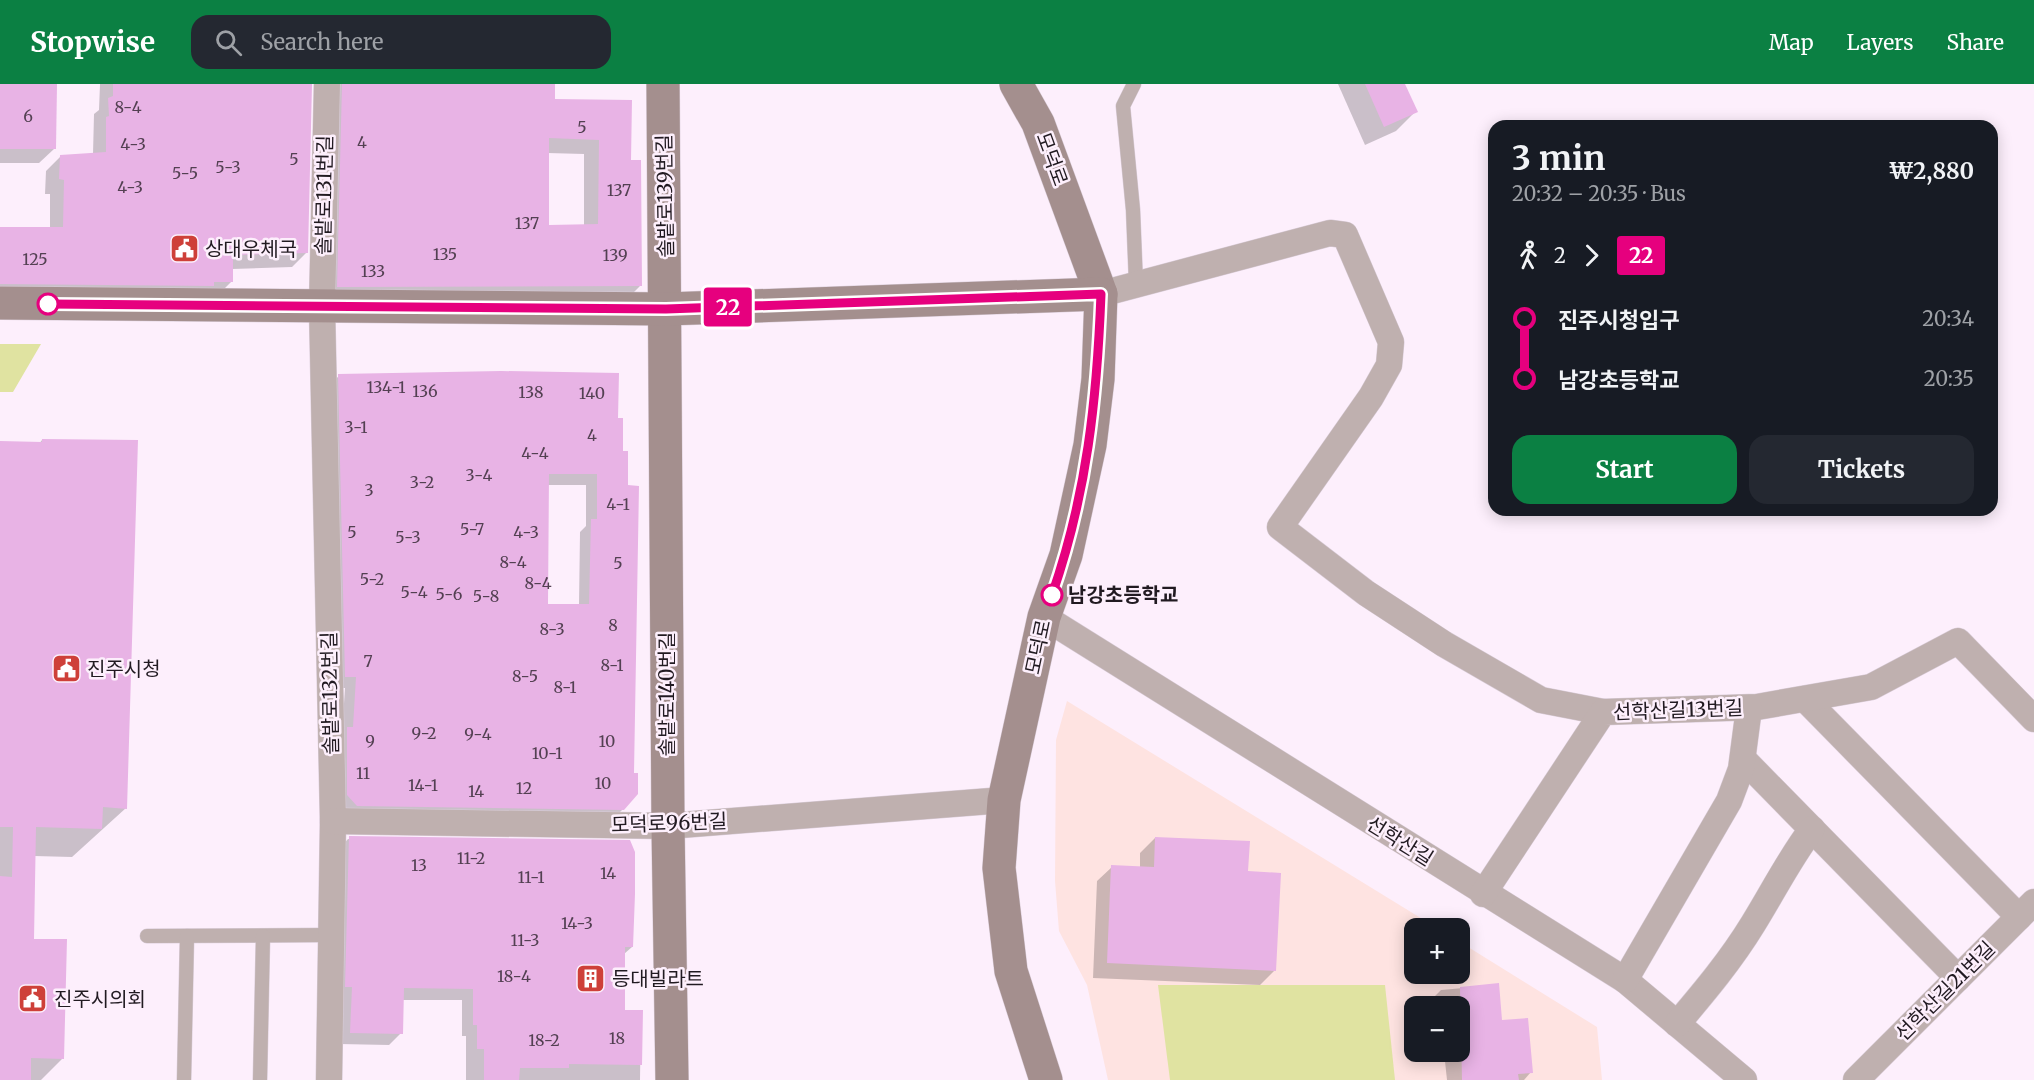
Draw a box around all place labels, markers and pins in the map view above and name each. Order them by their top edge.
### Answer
public building icon: 상대우체국 [168,233,200,265]
place label: 상대우체국 [205,236,297,261]
unlabelled marker [37,293,59,315]
place label: 남강초등학교 [1068,582,1178,607]
marker: 남강초등학교 [1041,584,1063,606]
public building icon: 진주시청 [50,653,82,685]
place label: 진주시청 [87,656,161,681]
building icon: 등대빌라트 [575,963,607,995]
place label: 등대빌라트 [612,966,704,991]
public building icon: 진주시의회 [17,983,49,1015]
place label: 진주시의회 [54,986,146,1011]

